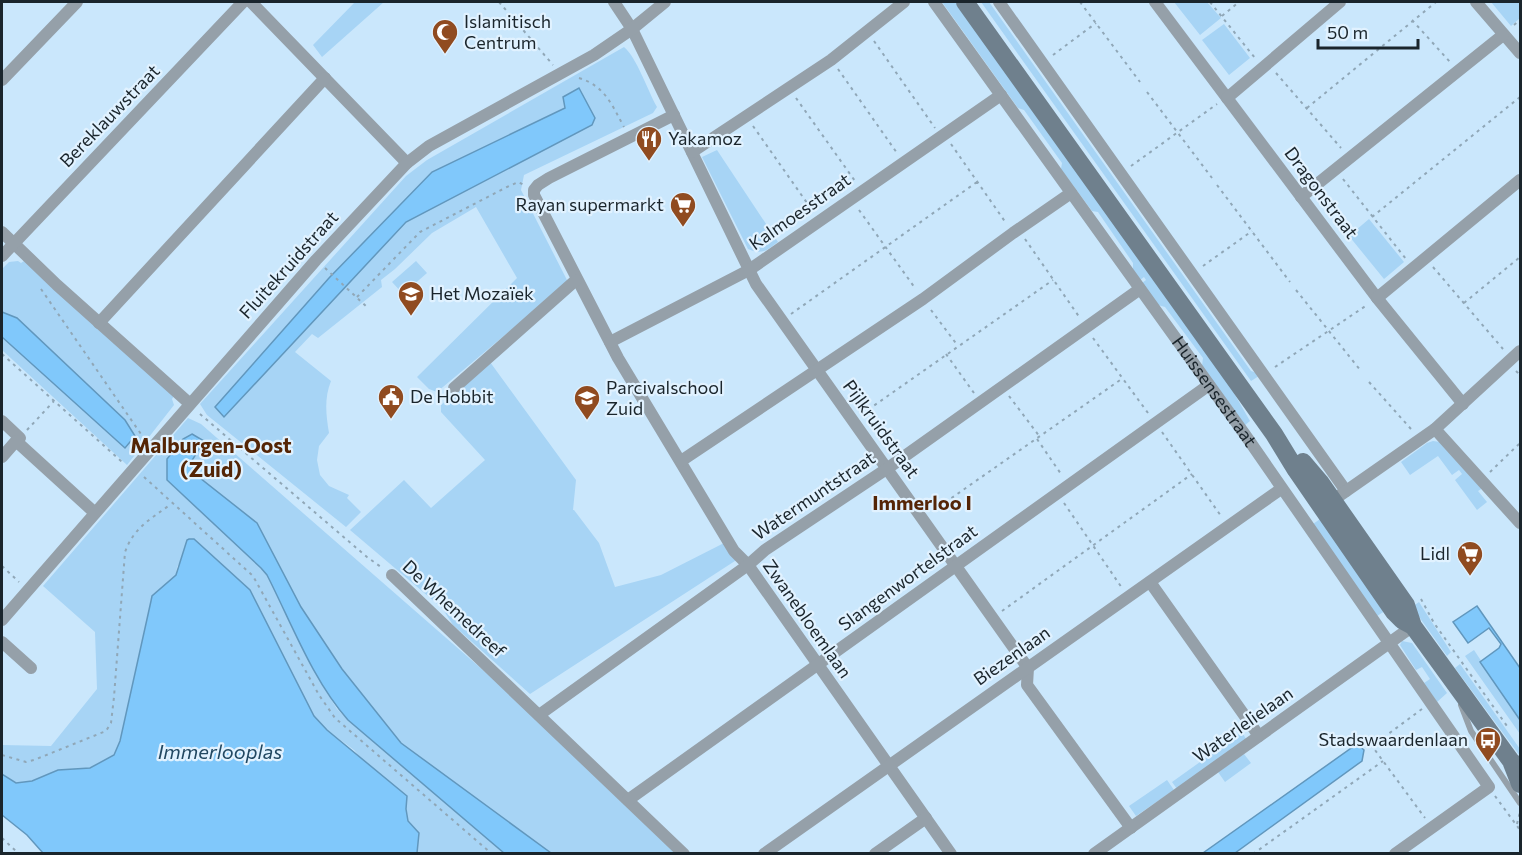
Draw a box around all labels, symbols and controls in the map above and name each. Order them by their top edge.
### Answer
place label: Islamitisch Centrum [464,10,551,53]
scale bar [1318,12,1418,50]
mosque icon: Islamitisch Centrum [430,17,460,55]
text: 50 m [1327,21,1368,43]
street label: Bereklauwstraat [55,59,164,171]
restaurant icon: Yakamoz [634,124,664,162]
place label: Yakamoz [668,127,742,149]
street label: Dragonstraat [1280,142,1363,243]
street label: Kalmoesstraat [744,168,854,254]
supermarket icon: Rayan supermarkt [668,190,698,228]
place label: Rayan supermarkt [515,193,664,215]
street label: Fluitekruidstraat [234,206,342,323]
school or university icon: Het Mozaïek [396,279,426,317]
place label: Het Mozaïek [430,282,534,304]
street label: Huissensestraat [1168,332,1262,451]
street label: Pijlkruidstraat [839,375,925,482]
place label: Parcivalschool Zuid [606,376,724,419]
public building icon: De Hobbit [376,382,406,420]
school or university icon: Parcivalschool Zuid [572,383,602,421]
place label: De Hobbit [410,385,494,407]
district label: Malburgen-Oost (Zuid) [130,432,292,481]
street label: Watermuntstraat [748,446,879,544]
district label: Immerloo I [872,490,972,514]
street label: Slangenwortelstraat [834,519,981,635]
supermarket icon: Lidl [1455,539,1485,577]
place label: Lidl [1420,542,1450,564]
street label: De Whemedreef [399,555,511,662]
street label: Zwanebloemlaan [759,555,857,682]
street label: Biezenlaan [969,621,1054,689]
street label: Waterlelielaan [1188,682,1297,767]
bus stop icon: Stadswaardenlaan [1473,725,1503,763]
place label: Stadswaardenlaan [1319,728,1468,750]
water label: Immerlooplas [158,739,282,763]

